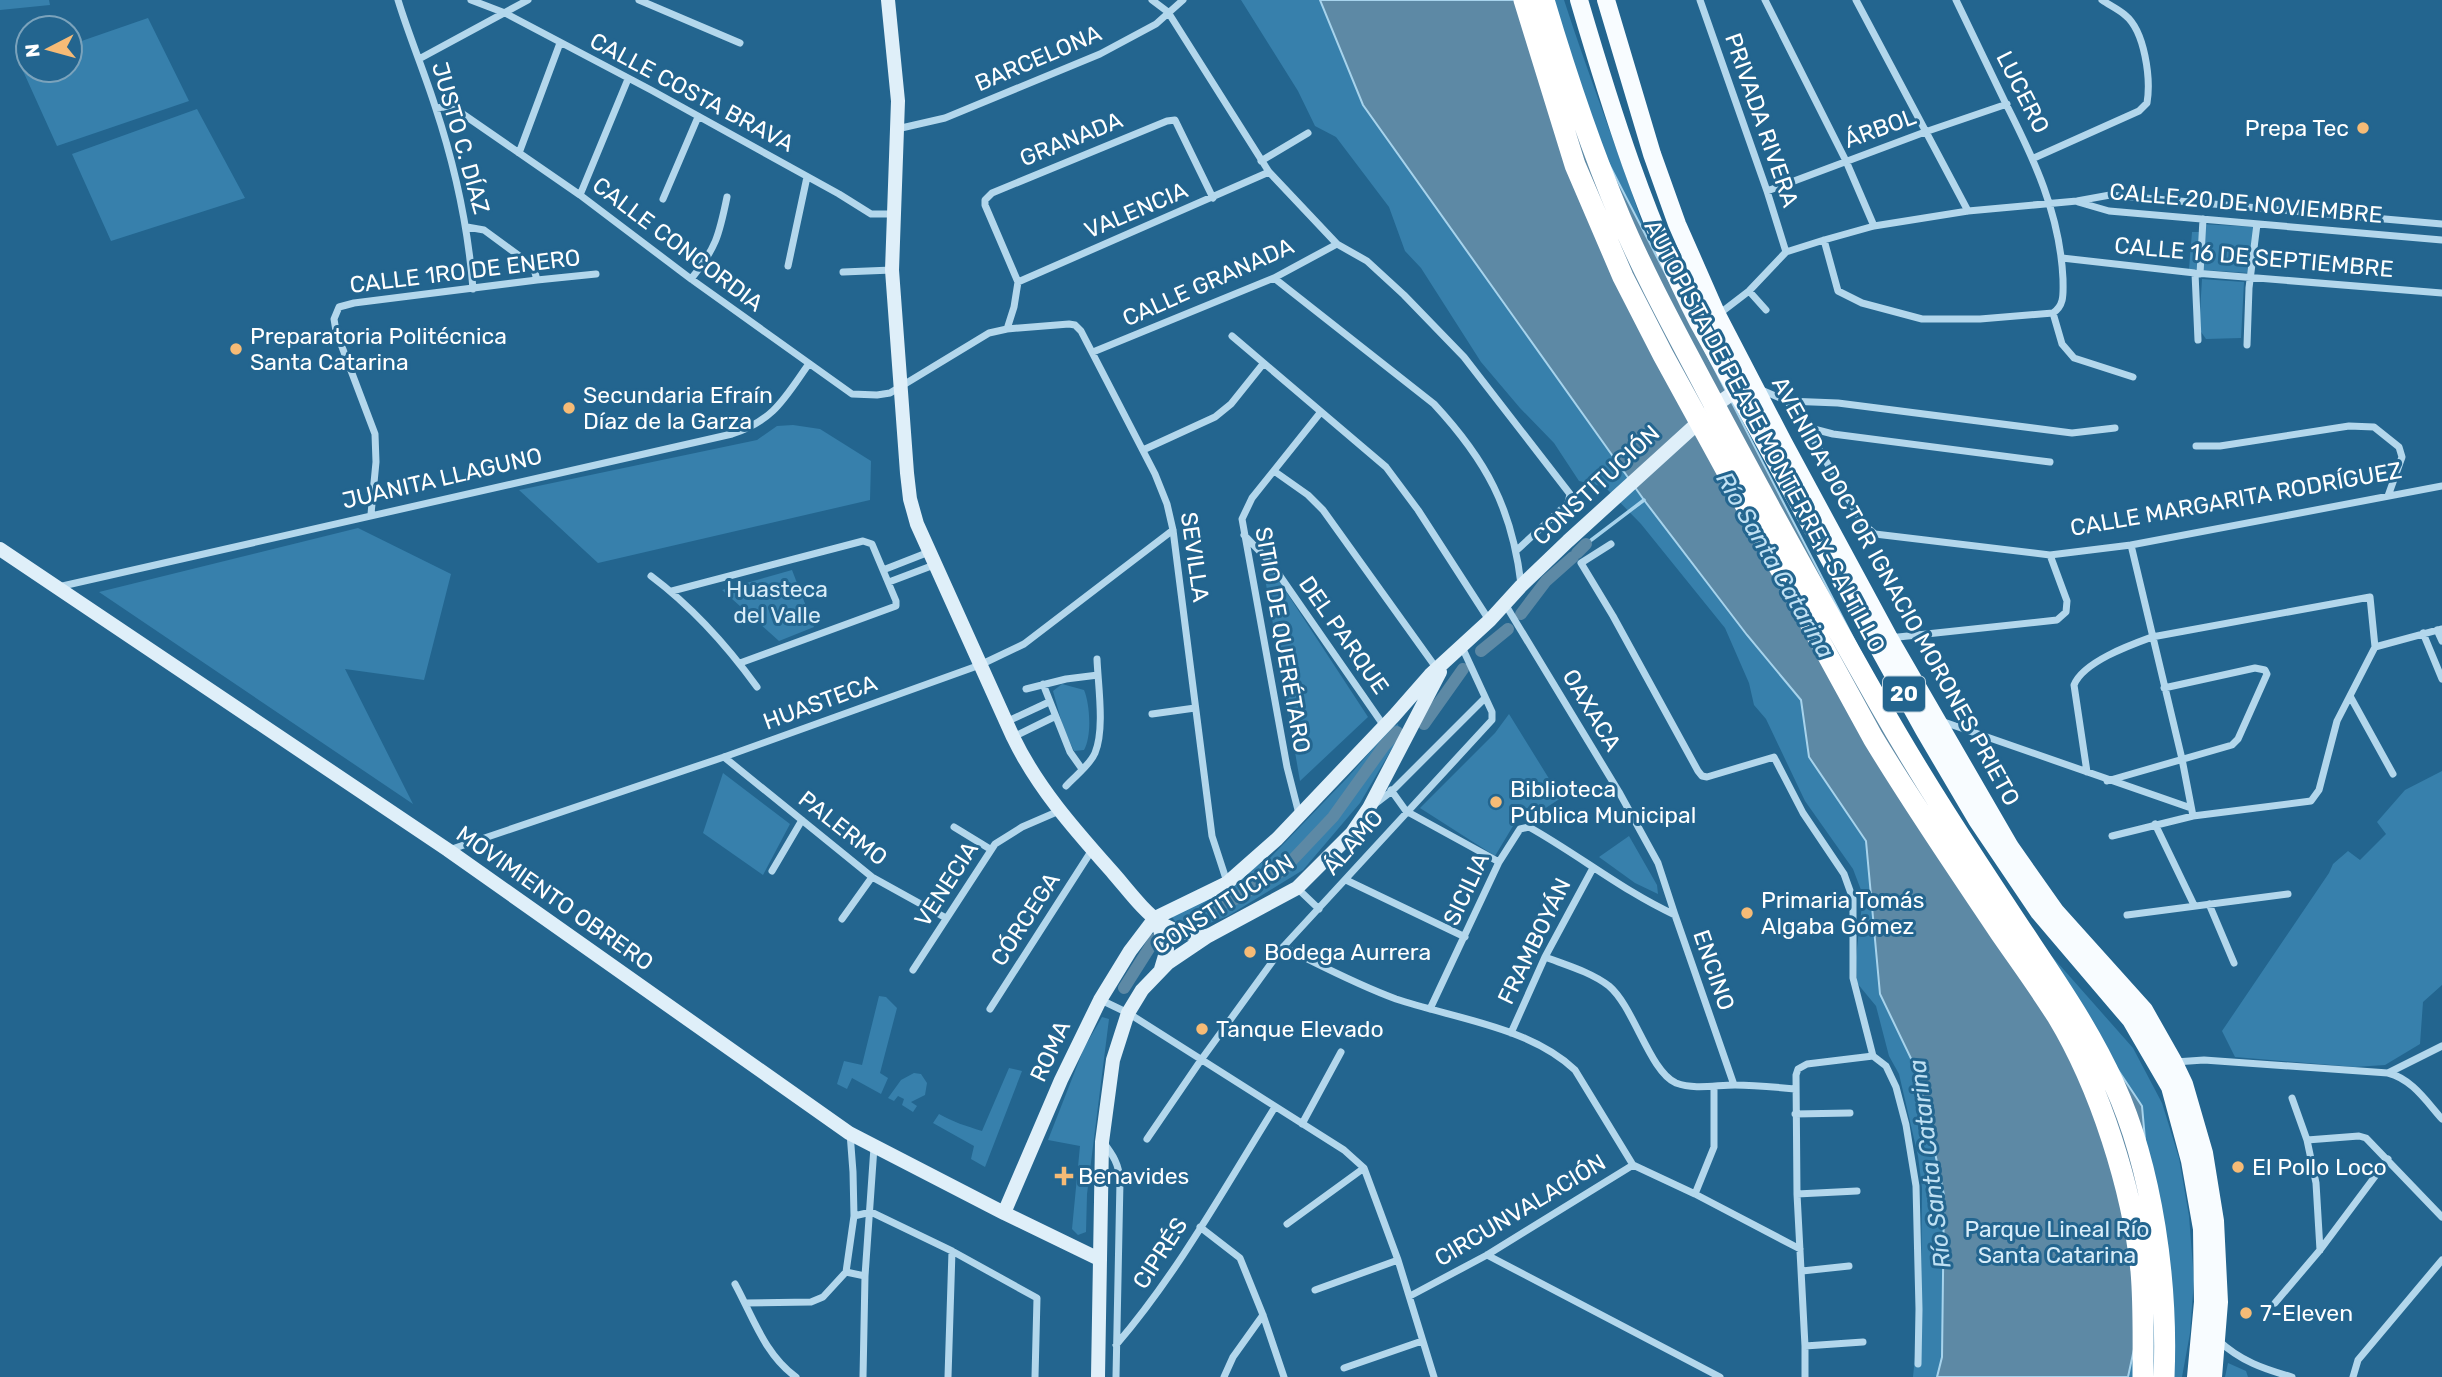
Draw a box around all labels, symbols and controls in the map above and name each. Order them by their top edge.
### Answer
north arrow [14,14,84,84]
street label: BARCELONA [971,19,1105,97]
street label: CALLE COSTA BRAVA [585,26,799,158]
street label: PRIVADA RIVERA [1719,29,1805,211]
text: N [20,43,45,59]
street label: LUCERO [1990,46,2056,138]
street label: JUSTO C. DÍAZ [426,59,496,217]
street label: ÁRBOL [1840,102,1920,154]
street label: GRANADA [1015,106,1127,172]
place label: Prepa Tec [2245,114,2349,142]
marker: Prepa Tec [2355,120,2371,136]
street label: CALLE CONCORDIA [587,171,769,317]
street label: VALENCIA [1080,176,1192,244]
street label: CALLE 20 DE NOVIEMBRE [2108,177,2384,229]
street label: AUTOPISTA DE PEAJE MONTERREY-SALTILLO [1639,215,1891,657]
street label: CALLE 16 DE SEPTIEMBRE [2113,231,2395,283]
street label: CALLE GRANADA [1118,232,1298,332]
street label: CALLE 1RO DE ENERO [348,243,582,299]
place label: Preparatoria Politécnica Santa Catarina [250,322,507,376]
marker: Preparatoria Politécnica Santa Catarina [228,341,244,357]
street label: AVENIDA DOCTOR IGNACIO MORONES PRIETO [1766,372,2026,810]
place label: Secundaria Efraín Díaz de la Garza [583,381,773,435]
marker: Secundaria Efraín Díaz de la Garza [561,400,577,416]
street label: CONSTITUCIÓN [1527,419,1665,551]
street label: JUANITA LLAGUNO [339,441,545,515]
street label: CALLE MARGARITA RODRÍGUEZ [2068,456,2404,542]
water label: Río Santa Catarina [1710,467,1840,663]
street label: SEVILLA [1175,510,1215,604]
street label: SITIO DE QUERÉTARO [1249,525,1317,755]
street label: DEL PARQUE [1293,571,1395,699]
park label: Huasteca del Valle [726,575,828,629]
street label: OAXACA [1557,664,1627,756]
street label: HUASTECA [759,668,881,736]
road number: 20 [1883,676,1925,712]
place label: Biblioteca Pública Municipal [1510,775,1696,829]
street label: PALERMO [793,785,893,871]
marker: Biblioteca Pública Municipal [1488,794,1504,810]
street label: ÁLAMO [1317,804,1389,880]
street label: MOVIMIENTO OBRERO [451,819,659,977]
street label: VENECIA [908,836,984,932]
street label: CONSTITUCIÓN [1147,848,1299,960]
street label: SICILIA [1437,848,1495,930]
street label: CÓRCEGA [984,867,1066,971]
street label: FRAMBOYÁN [1491,873,1577,1009]
place label: Primaria Tomás Algaba Gómez [1761,886,1924,940]
marker: Primaria Tomás Algaba Gómez [1739,905,1755,921]
street label: ENCINO [1687,926,1741,1014]
place label: Bodega Aurrera [1264,938,1431,966]
marker: Bodega Aurrera [1242,944,1258,960]
place label: Tanque Elevado [1216,1015,1384,1043]
street label: ROMA [1024,1016,1076,1086]
marker: Tanque Elevado [1194,1021,1210,1037]
water label: Río Santa Catarina [1903,1058,1957,1270]
street label: CIRCUNVALACIÓN [1429,1148,1611,1272]
place label: El Pollo Loco [2252,1153,2387,1181]
marker: El Pollo Loco [2230,1159,2246,1175]
place label: Benavides [1078,1162,1189,1190]
marker: Benavides [1056,1168,1072,1184]
street label: CIPRÉS [1127,1212,1193,1294]
park label: Parque Lineal Río Santa Catarina [1965,1215,2149,1269]
place label: 7-Eleven [2260,1299,2353,1327]
marker: 7-Eleven [2238,1305,2254,1321]

